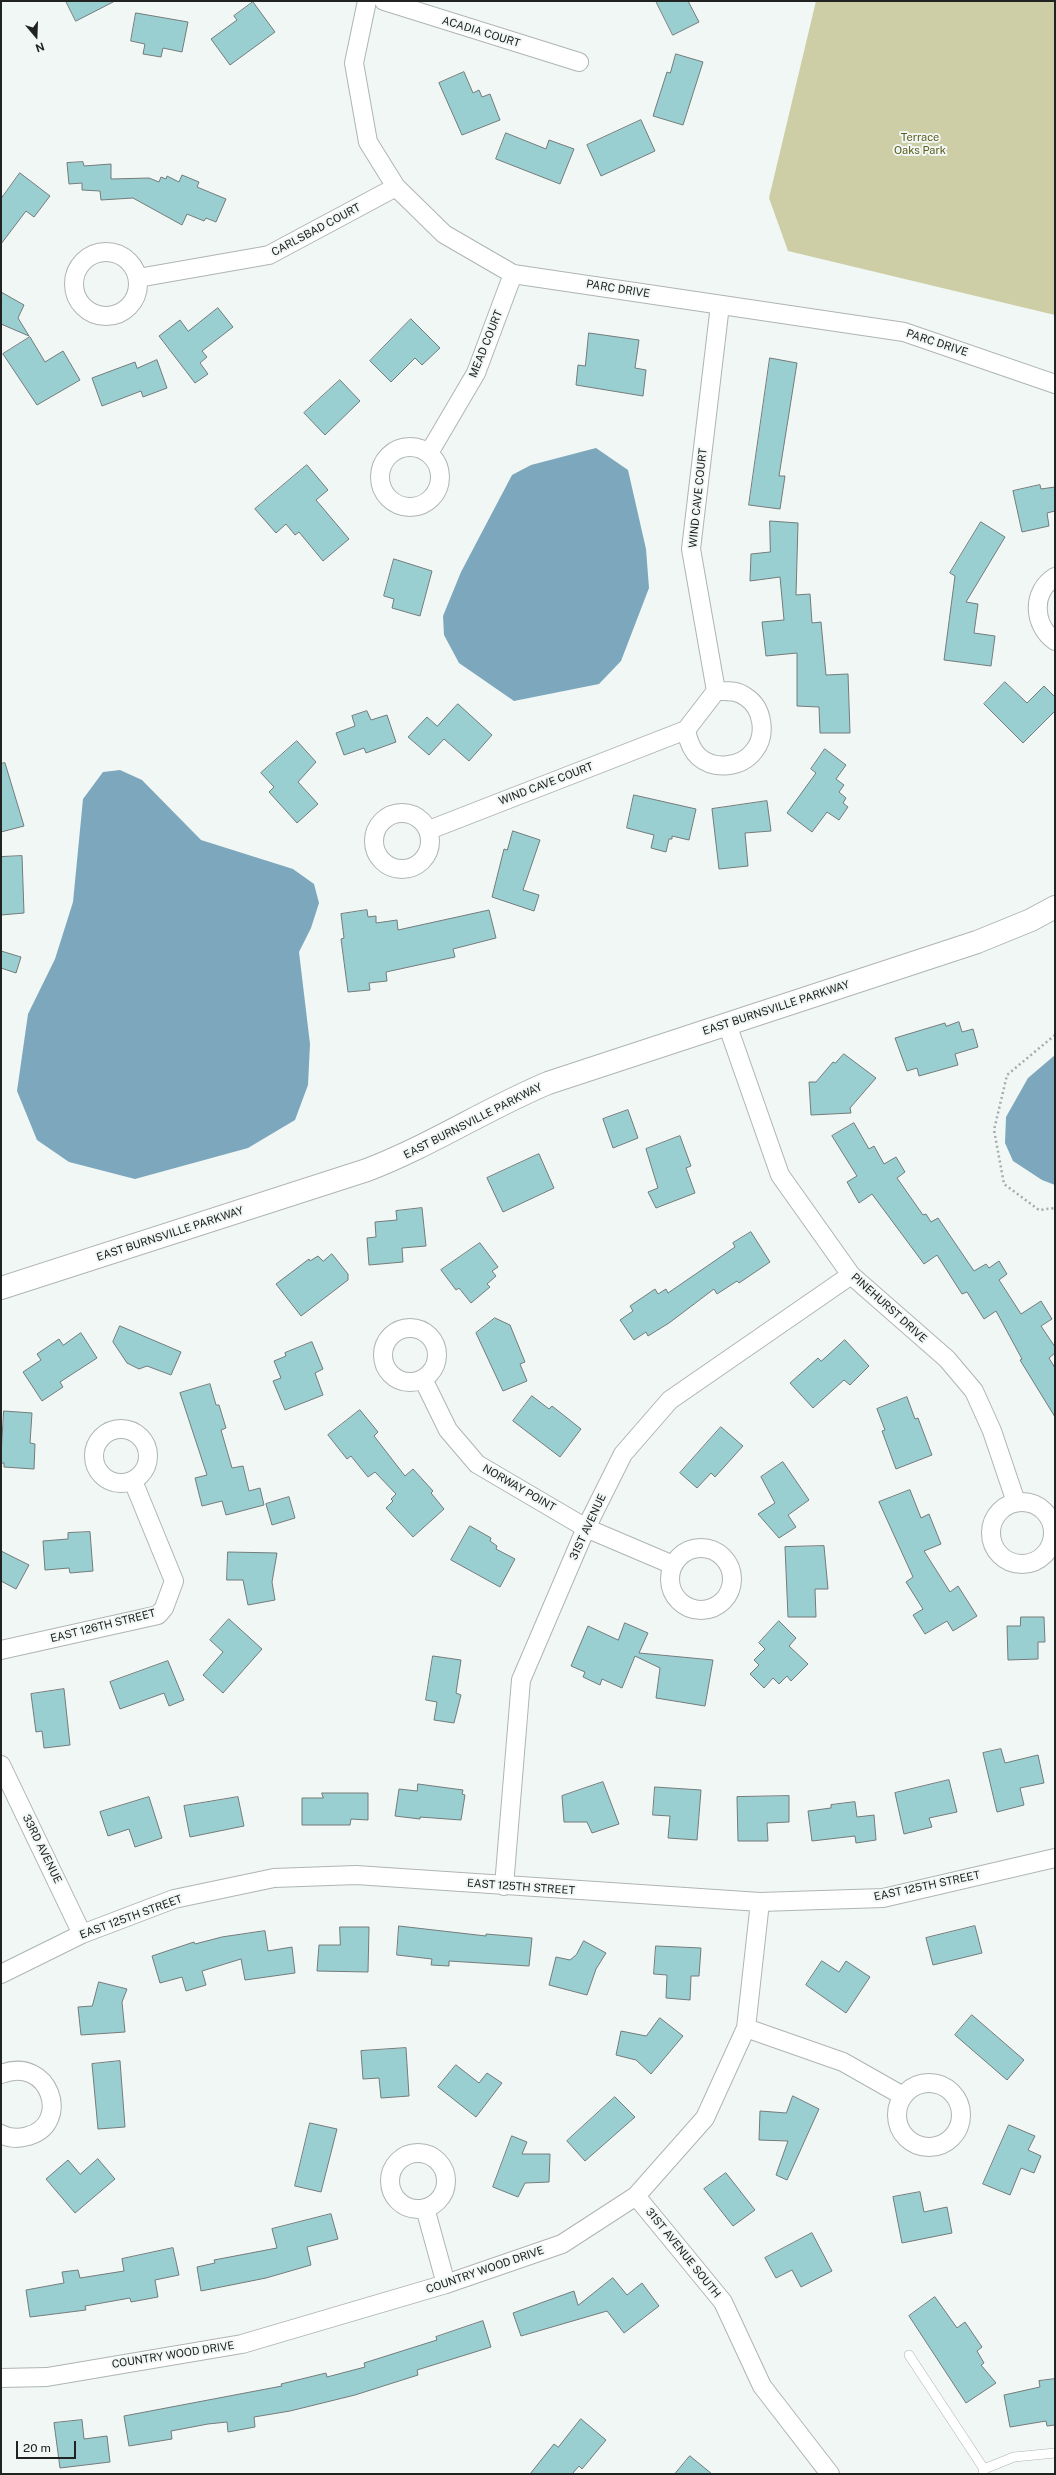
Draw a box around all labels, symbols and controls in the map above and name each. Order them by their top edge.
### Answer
street label: ACADIA COURT [440,14,522,50]
north arrow [16,16,56,56]
text: N [34,40,46,54]
park label: Terrace Oaks Park [894,131,946,157]
street label: CARLSBAD COURT [269,201,363,259]
street label: PARC DRIVE [585,277,651,301]
street label: MEAD COURT [466,308,506,380]
street label: PARC DRIVE [904,327,970,359]
street label: WIND CAVE COURT [686,448,710,548]
street label: WIND CAVE COURT [497,760,595,808]
street label: EAST BURNSVILLE PARKWAY [701,978,851,1038]
street label: EAST BURNSVILLE PARKWAY [402,1080,544,1162]
street label: EAST BURNSVILLE PARKWAY [95,1204,245,1264]
street label: PINEHURST DRIVE [848,1271,930,1345]
street label: NORWAY POINT [480,1462,558,1514]
street label: 31ST AVENUE [567,1492,609,1562]
street label: EAST 126TH STREET [49,1607,157,1645]
street label: 33RD AVENUE [20,1812,64,1886]
street label: EAST 125TH STREET [873,1868,981,1904]
street label: EAST 125TH STREET [467,1877,575,1897]
street label: EAST 125TH STREET [78,1892,184,1942]
street label: 31ST AVENUE SOUTH [643,2205,723,2301]
street label: COUNTRY WOOD DRIVE [424,2244,546,2296]
street label: COUNTRY WOOD DRIVE [111,2339,235,2371]
scale bar [18,2433,78,2459]
text: 20 m [23,2441,51,2455]

